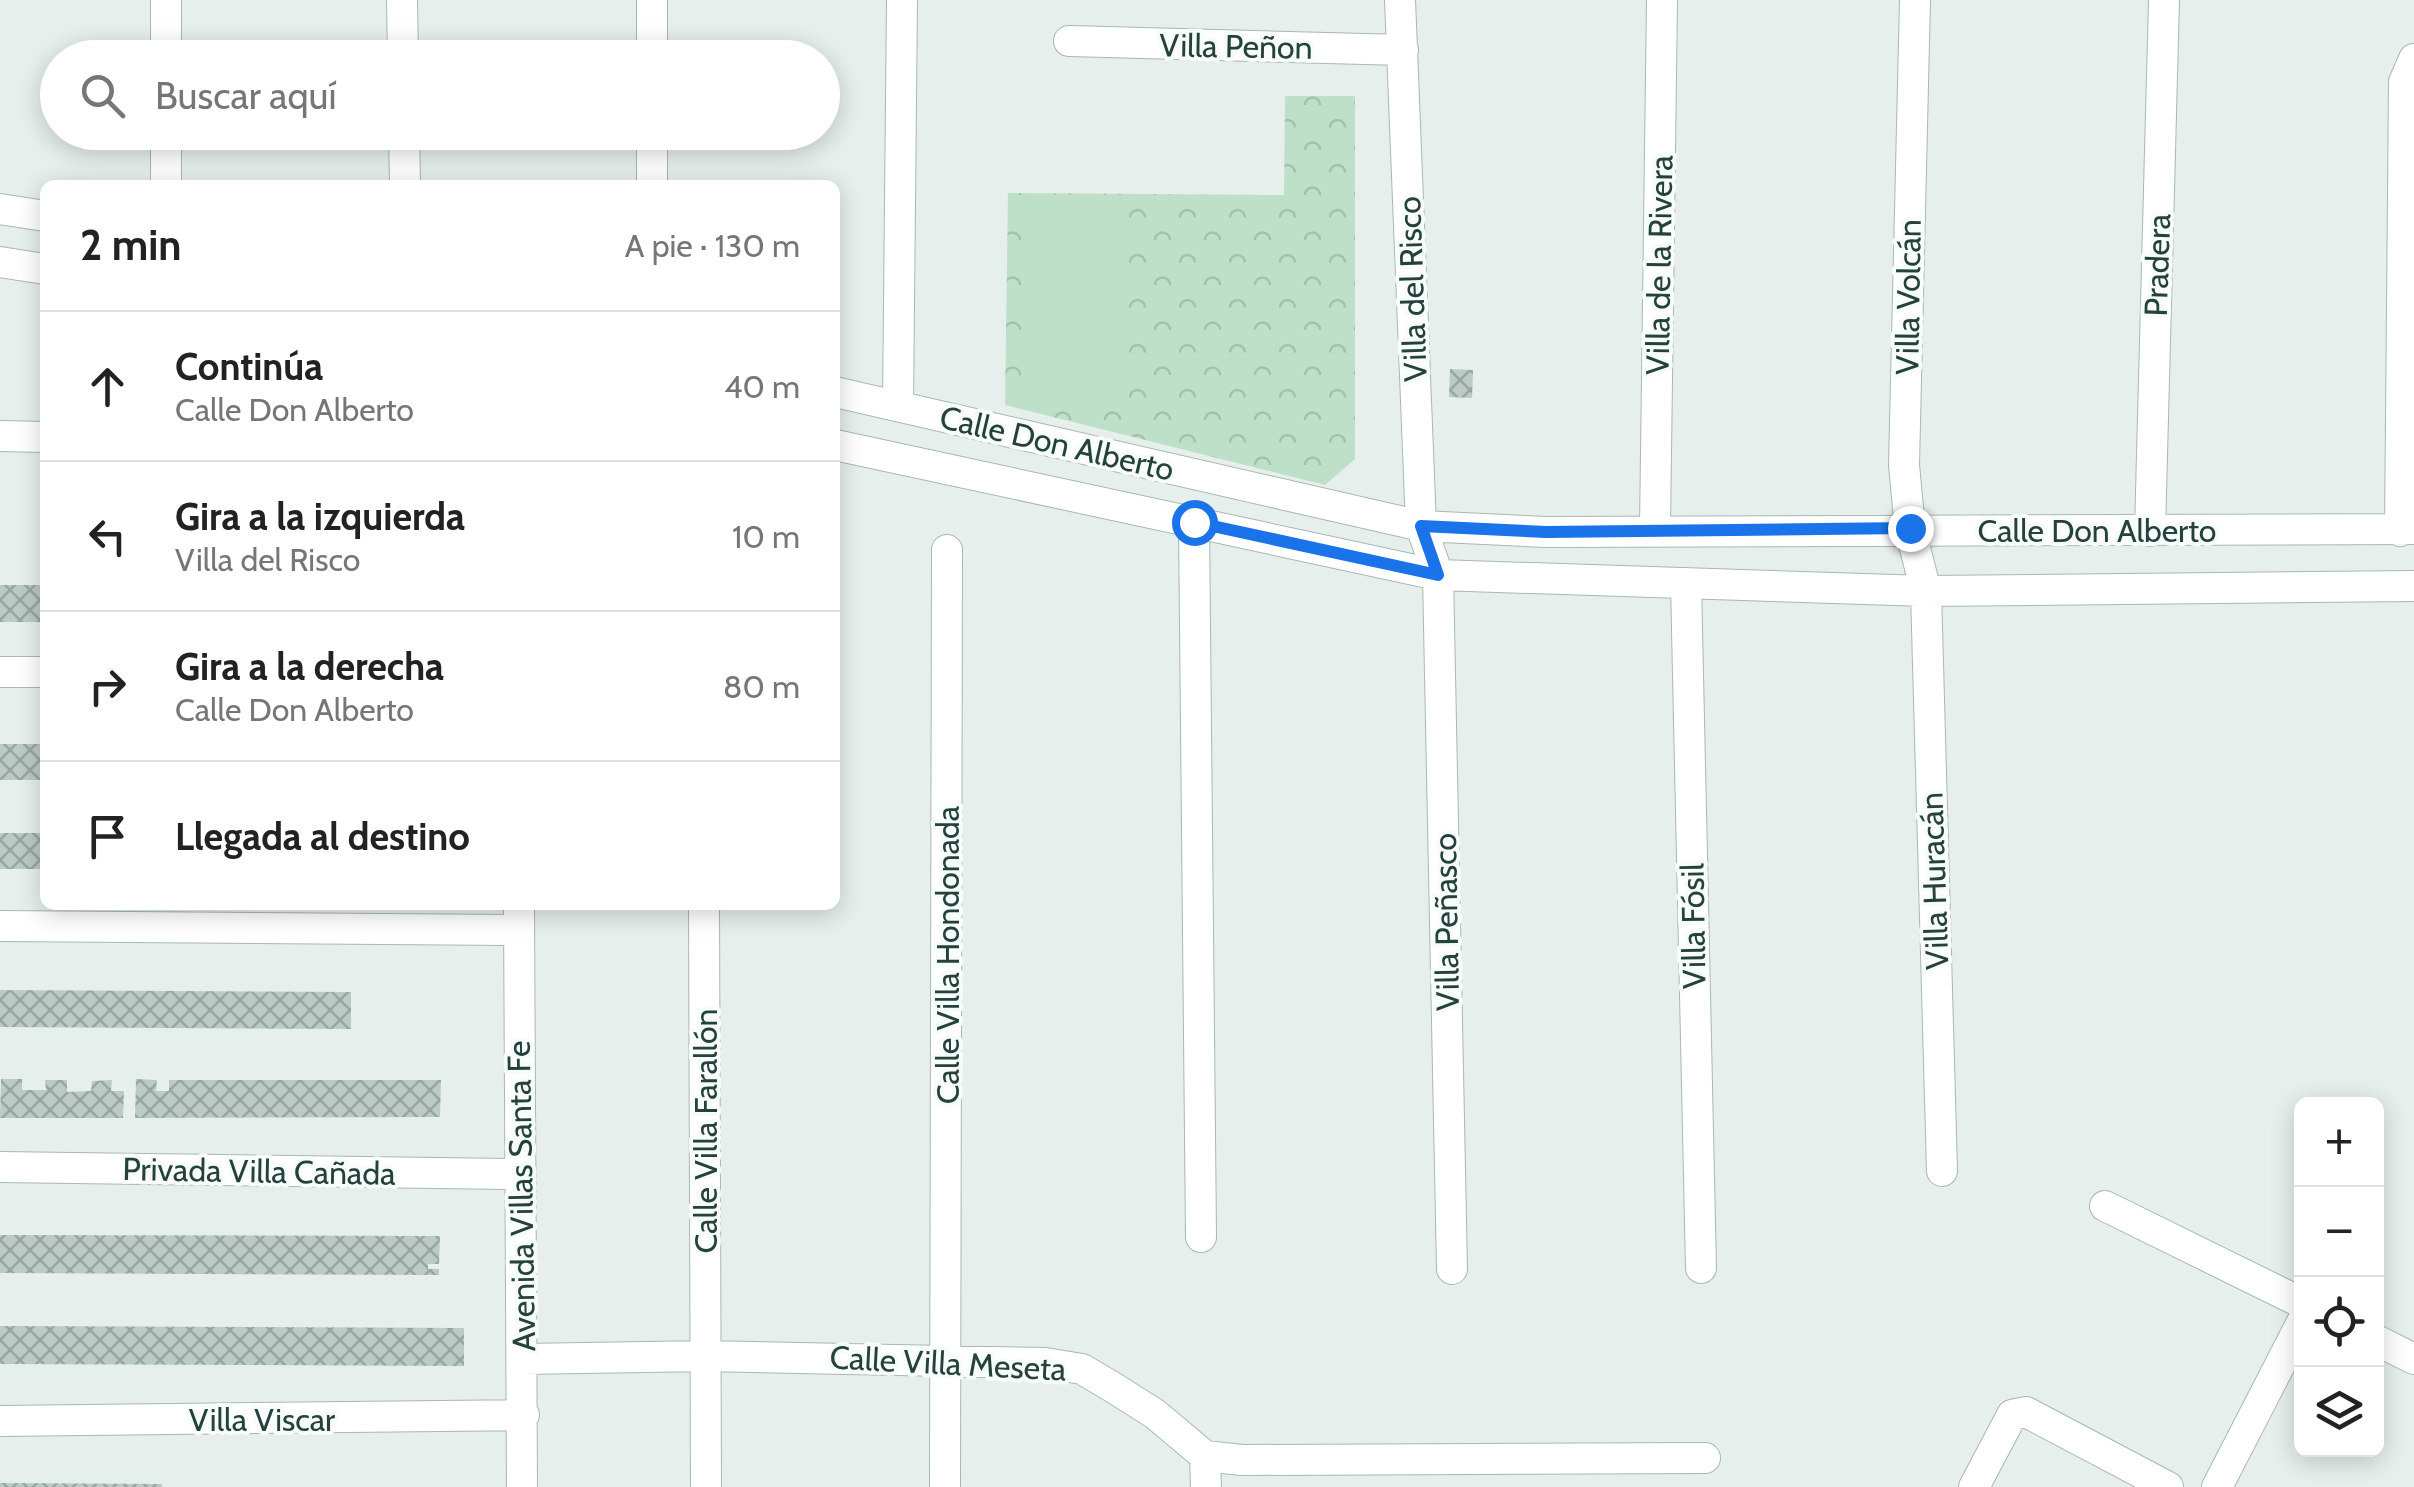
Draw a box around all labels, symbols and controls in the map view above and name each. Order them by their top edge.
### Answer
street label: Villa Peñon [1159,25,1313,67]
search box [40,40,840,150]
icon: search [75,68,130,123]
text: Buscar aquí [155,72,337,119]
street label: Villa de la Rivera [1638,154,1680,375]
street label: Villa del Risco [1389,196,1435,382]
street label: Pradera [2136,212,2178,317]
text: 2 min [80,219,181,271]
street label: Villa Volcán [1887,219,1929,375]
text: A pie · 130 m [625,226,800,265]
text: Continúa [175,343,323,390]
icon: ahead [80,359,135,414]
text: 40 m [724,367,800,406]
text: Calle Don Alberto [175,390,414,429]
street label: Calle Don Alberto [936,397,1178,489]
text: Gira a la izquierda [175,493,465,540]
route start [1172,500,1218,546]
route end [1888,506,1934,552]
icon: left [80,509,135,564]
street label: Calle Don Alberto [1978,511,2216,550]
text: 10 m [732,517,800,556]
text: Villa del Risco [175,540,360,579]
text: Gira a la derecha [175,643,444,690]
icon: right [80,659,135,714]
text: 80 m [723,667,800,706]
text: Calle Don Alberto [175,690,414,729]
street label: Villa Huracán [1911,792,1957,970]
street label: Calle Villa Hondonada [928,805,967,1104]
icon: arrive [80,809,135,864]
text: Llegada al destino [175,813,470,860]
street label: Villa Peñasco [1425,833,1467,1011]
street label: Villa Fósil [1672,862,1714,989]
street label: Calle Villa Farallón [686,1009,725,1253]
street label: Avenida Villas Santa Fe [499,1040,543,1352]
map controls [2294,1097,2384,1457]
button: + [2294,1097,2384,1187]
street label: Privada Villa Cañada [122,1149,396,1193]
button: − [2294,1187,2384,1277]
button: locate [2294,1277,2384,1367]
street label: Calle Villa Meseta [829,1337,1068,1389]
button: layers [2294,1367,2384,1457]
street label: Villa Viscar [189,1400,336,1439]

